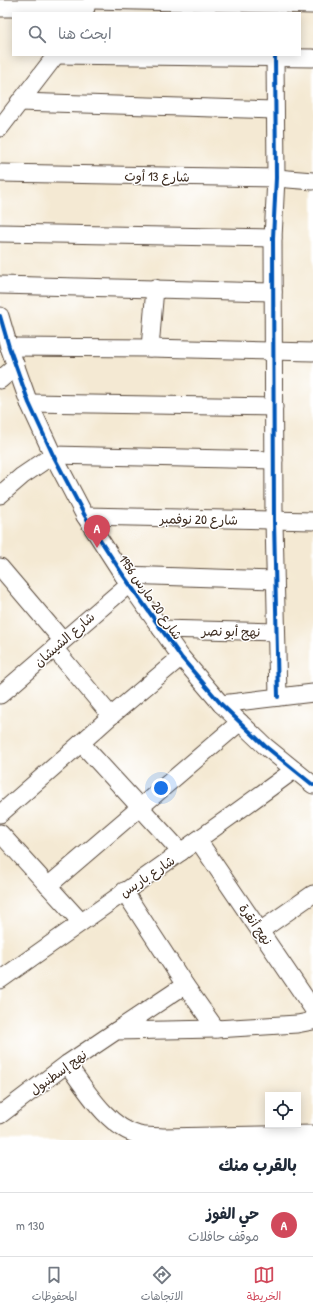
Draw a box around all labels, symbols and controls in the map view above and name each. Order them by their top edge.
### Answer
search box [12,12,301,56]
icon: search [26,23,48,45]
text: ابحث هنا [58,23,112,44]
street label: شارع 13 أوت [124,166,190,187]
street label: شارع 20 نوفمبر [159,509,238,530]
pin: A [84,515,110,548]
street label: شارع 20 مارس 1956 [114,551,187,644]
street label: شارع الشيشان [30,608,99,671]
street label: نهج أبو نصر [200,621,261,642]
your location [151,778,171,798]
street label: شارع باريس [116,851,179,902]
street label: نهج أنقرة [234,900,277,949]
street label: نهج إسطنبول [26,1045,91,1100]
map controls [265,1092,301,1128]
button: locate [265,1092,301,1128]
text: بالقرب منك [219,1153,297,1176]
text: حي الفوز [206,1203,259,1224]
text: 130 m [16,1216,44,1234]
text: A [281,1216,287,1234]
text: موقف حافلات [188,1227,259,1245]
tab: المحفوظات [32,1264,77,1306]
tab: الاتجاهات [141,1264,183,1306]
tab: الخريطة [247,1264,281,1306]

